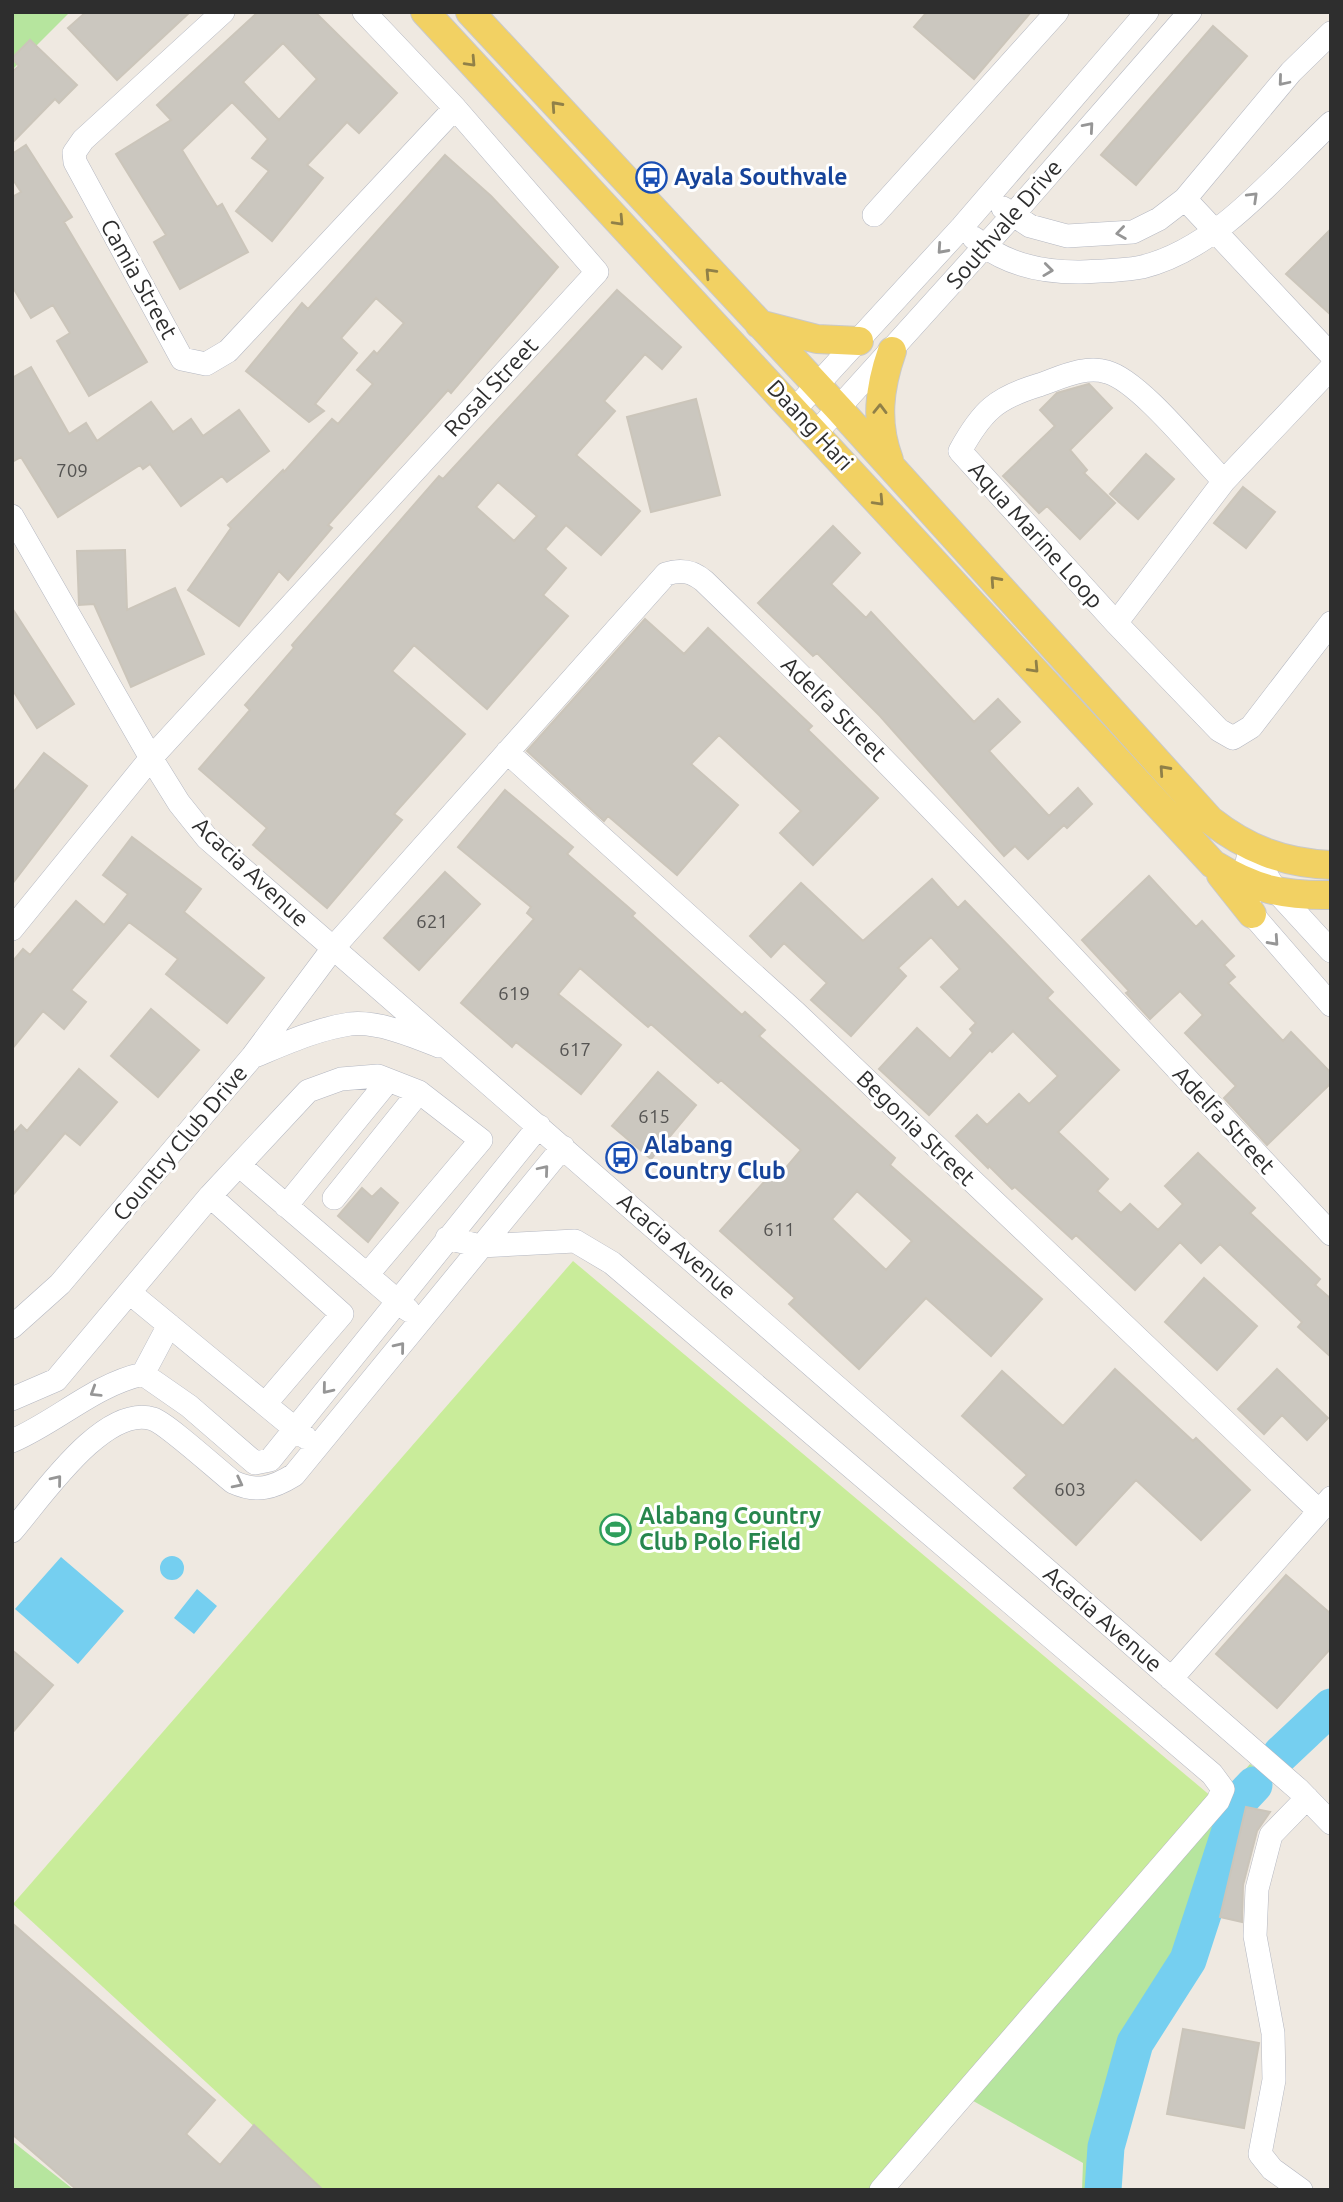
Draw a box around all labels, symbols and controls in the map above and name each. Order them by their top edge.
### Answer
one-way arrow [463,54,475,67]
one-way arrow [1279,73,1291,86]
one-way arrow [552,101,564,114]
one-way arrow [1081,123,1093,136]
street label: Southvale Drive [941,154,1066,293]
bus stop icon: Ayala Southvale [634,160,668,194]
place label: Ayala Southvale [674,164,848,189]
one-way arrow [1245,192,1258,205]
one-way arrow [611,213,623,226]
street label: Camia Street [96,215,183,343]
one-way arrow [1115,226,1126,241]
one-way arrow [938,241,950,254]
one-way arrow [1042,262,1054,277]
one-way arrow [706,268,719,281]
street label: Rosal Street [439,332,542,441]
street label: Daang Hari [762,375,858,475]
one-way arrow [872,403,888,413]
street label: Aqua Marine Loop [964,456,1109,613]
house number: 709 [56,459,88,481]
one-way arrow [871,493,884,506]
one-way arrow [990,576,1003,589]
street label: Adelfa Street [777,651,892,766]
one-way arrow [1025,660,1038,673]
one-way arrow [1160,765,1172,778]
street label: Acacia Avenue [189,812,314,931]
house number: 621 [416,910,448,932]
one-way arrow [1266,933,1278,946]
house number: 619 [498,982,530,1004]
house number: 617 [559,1038,591,1060]
street label: Country Club Drive [107,1060,252,1225]
street label: Adelfa Street [1168,1061,1280,1178]
street label: Begonia Street [852,1065,980,1190]
house number: 615 [638,1105,670,1127]
place label: Alabang Country Club [644,1132,786,1183]
bus stop icon: Alabang Country Club [604,1141,638,1175]
one-way arrow [535,1166,548,1178]
street label: Acacia Avenue [613,1188,741,1304]
house number: 611 [763,1218,795,1240]
one-way arrow [392,1342,404,1355]
one-way arrow [322,1381,335,1393]
one-way arrow [90,1384,103,1397]
one-way arrow [230,1474,243,1488]
one-way arrow [48,1475,61,1487]
house number: 603 [1054,1478,1086,1500]
place label: Alabang Country Club Polo Field [639,1503,821,1554]
sports icon: Alabang Country Club Polo Field [599,1512,633,1546]
street label: Acacia Avenue [1039,1561,1167,1677]

